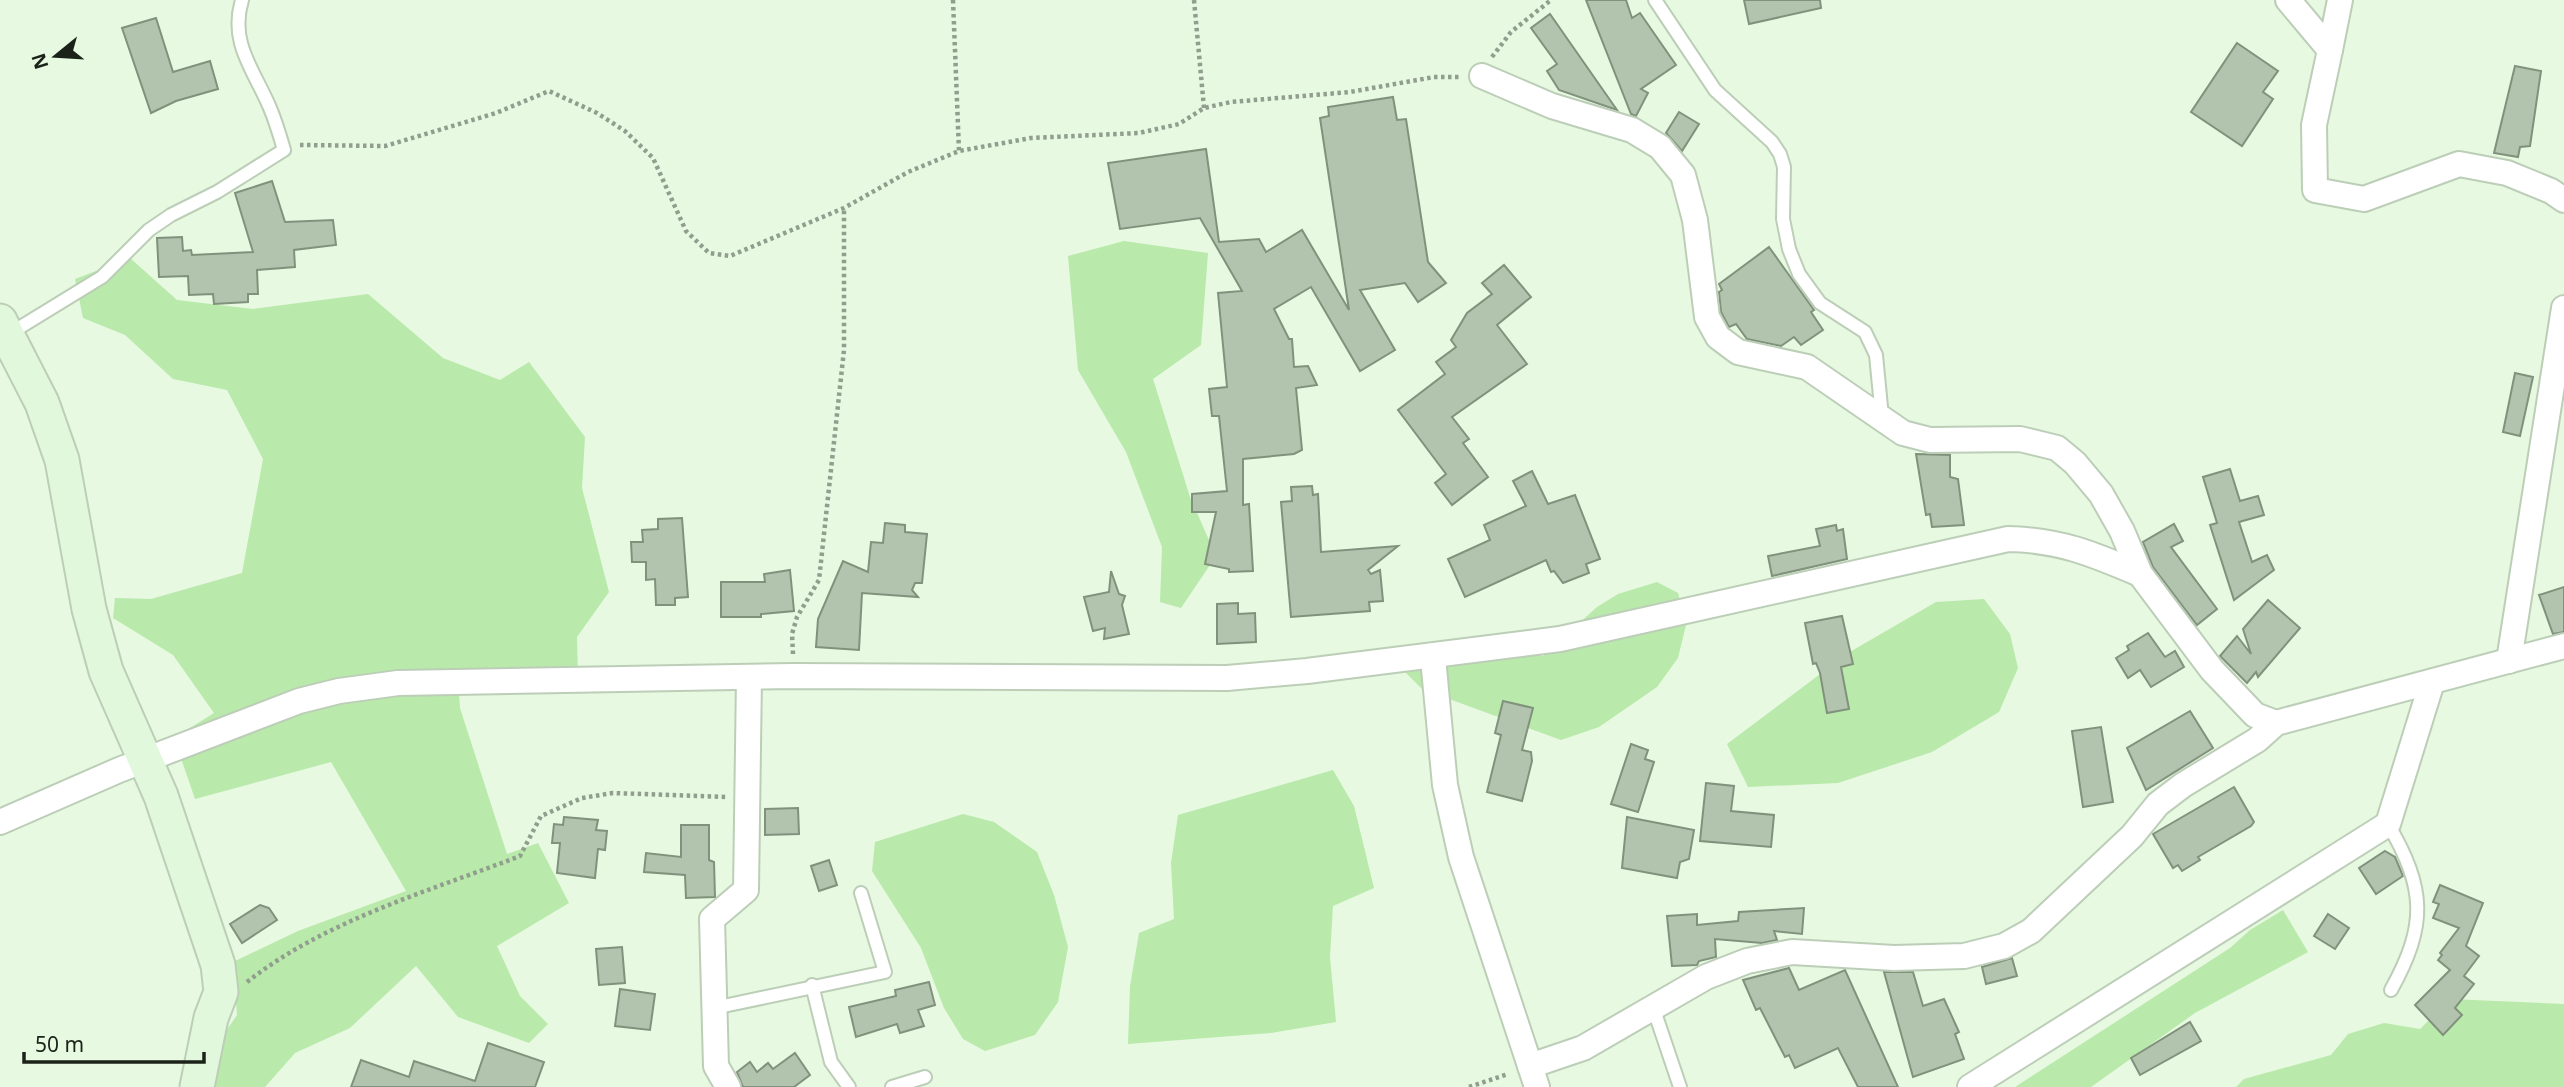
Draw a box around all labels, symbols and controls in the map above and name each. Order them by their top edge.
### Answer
north arrow [21,21,91,91]
text: N [25,50,55,73]
scale bar [24,1020,205,1064]
text: 50 m [35,1030,84,1058]

